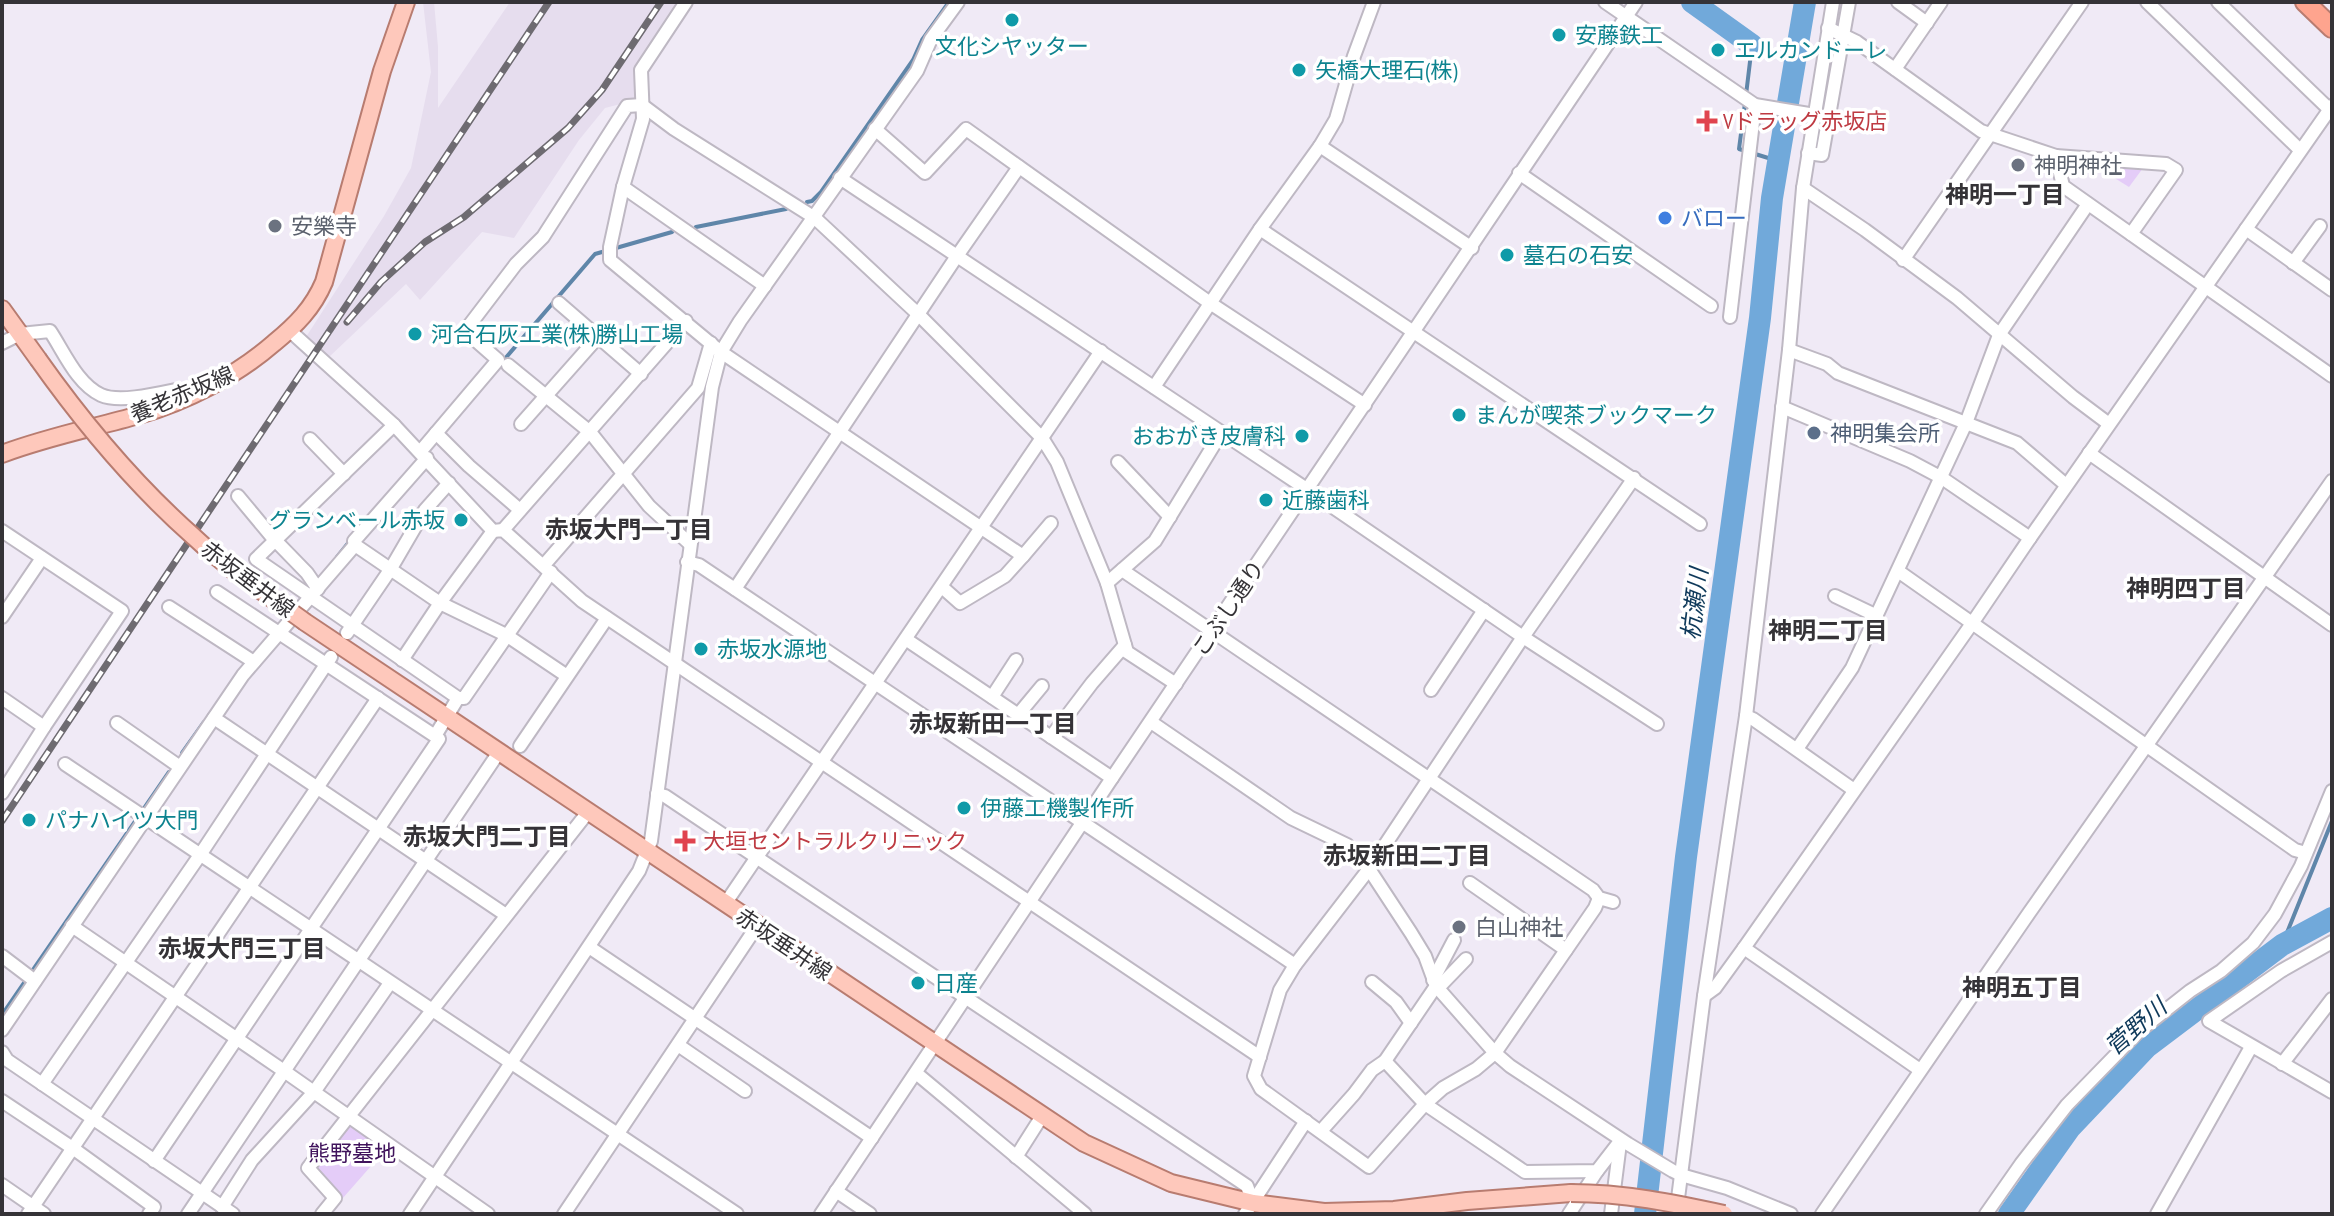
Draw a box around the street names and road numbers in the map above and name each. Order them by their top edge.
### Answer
street label: 養老赤坂線 [126,360,238,428]
street label: 赤坂垂井線 [196,535,300,623]
street label: こぶし通り [1186,555,1270,661]
street label: 赤坂垂井線 [731,902,837,986]

